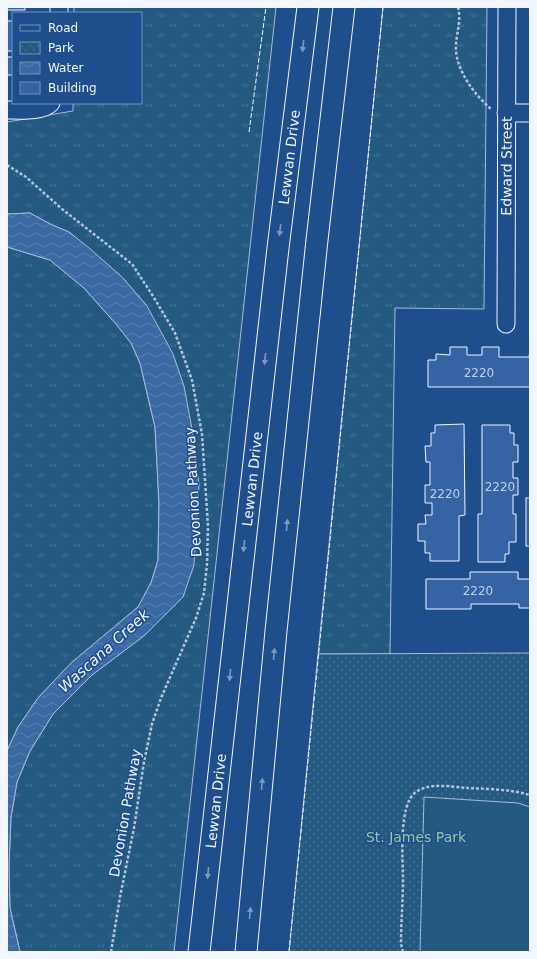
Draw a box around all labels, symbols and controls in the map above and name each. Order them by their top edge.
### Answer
legend [12,12,142,104]
text: Road [48,21,78,35]
one-way arrow [300,40,306,52]
text: Park [48,41,74,55]
text: Water [48,61,84,75]
text: Building [48,81,97,95]
street label: Lewvan Drive [275,109,303,205]
street label: Edward Street [498,116,515,216]
one-way arrow [277,224,283,236]
one-way arrow [262,353,268,366]
house number: 2220 [464,366,494,380]
street label: Devonion Pathway [182,427,204,557]
street label: Lewvan Drive [239,431,265,527]
house number: 2220 [485,480,515,494]
house number: 2220 [430,487,460,501]
one-way arrow [284,519,291,531]
one-way arrow [241,539,248,552]
house number: 2220 [463,584,493,598]
water label: Wascana Creek [55,605,154,696]
one-way arrow [271,648,277,660]
one-way arrow [227,669,233,681]
street label: Devonion Pathway [106,748,144,878]
street label: Lewvan Drive [203,753,229,849]
one-way arrow [259,778,265,790]
park label: St. James Park [366,829,467,845]
one-way arrow [204,867,211,880]
one-way arrow [247,907,253,919]

